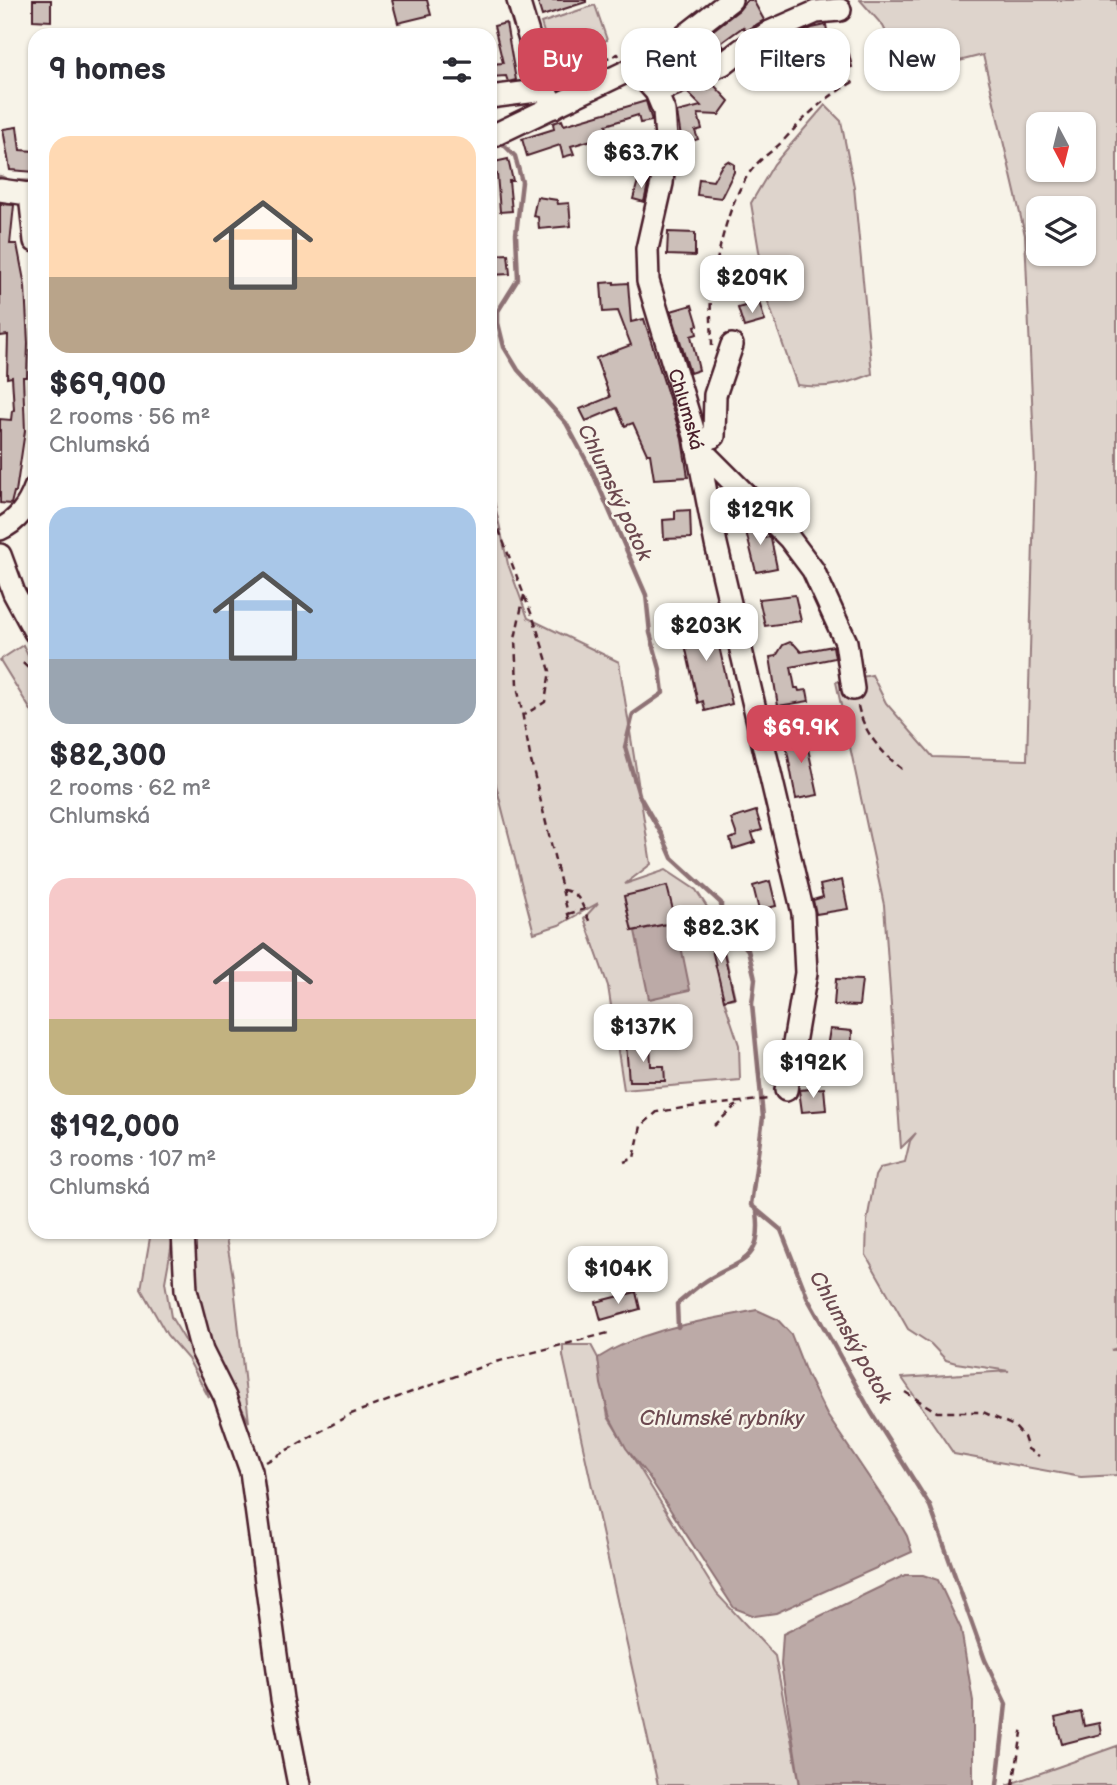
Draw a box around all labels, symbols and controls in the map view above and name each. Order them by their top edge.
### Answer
chip: Buy [518,28,607,91]
chip: Rent [621,28,721,91]
chip: Filters [735,28,850,91]
chip: New [864,28,960,91]
icon: filters [438,51,476,89]
text: 9 homes [49,52,166,88]
north arrow [1026,112,1096,182]
map controls [1026,112,1096,266]
pin: $63.7K [584,130,698,190]
text: $63.7K [603,139,679,167]
icon: home [200,182,326,308]
button: layers [1026,196,1096,266]
pin: $209K [703,256,801,315]
text: $209K [716,264,788,292]
street label: Chlumská [662,366,707,452]
text: $69,900 [49,367,166,403]
text: 2 rooms · 56 m² [49,403,211,431]
water label: Chlumský potok [572,420,657,565]
text: Chlumská [49,431,150,459]
pin: $129K [711,488,809,547]
text: $129K [726,496,794,524]
icon: home [200,553,326,679]
pin: $203K [657,604,755,663]
text: $203K [670,612,742,640]
pin: $69.9K [744,706,858,765]
text: $69.9K [763,714,839,742]
text: $82,300 [49,738,166,774]
text: 2 rooms · 62 m² [49,774,211,802]
text: Chlumská [49,802,150,830]
pin: $82.3K [664,906,778,965]
text: $82.3K [683,914,759,942]
icon: home [200,924,326,1050]
pin: $137K [594,1004,692,1064]
text: $137K [610,1013,676,1041]
pin: $192K [764,1040,862,1100]
text: $192K [779,1049,847,1077]
text: $192,000 [49,1109,180,1145]
text: 3 rooms · 107 m² [49,1145,216,1173]
text: Chlumská [49,1173,150,1201]
pin: $104K [569,1246,667,1306]
text: $104K [584,1255,652,1283]
water label: Chlumský potok [804,1266,898,1409]
water label: Chlumské rybníky [640,1406,805,1431]

